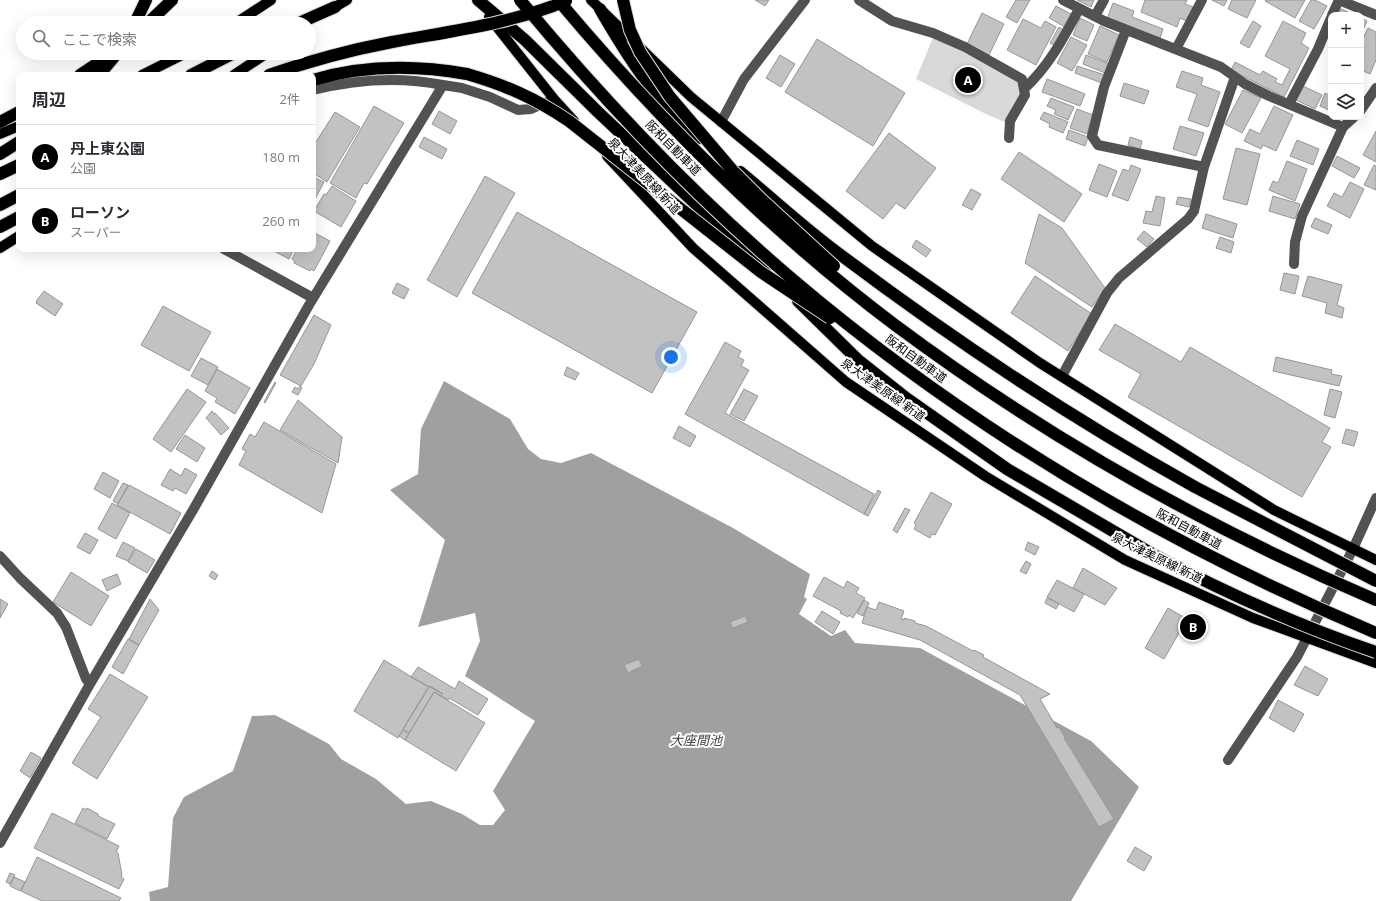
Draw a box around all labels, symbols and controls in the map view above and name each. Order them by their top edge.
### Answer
map controls [1328,12,1364,120]
button: + [1328,12,1364,48]
search box [16,16,316,60]
icon: search [30,27,52,49]
text: ここで検索 [62,29,137,49]
button: − [1328,48,1364,84]
pin: A [955,65,981,95]
button: layers [1328,84,1364,120]
text: 周辺 [32,88,66,111]
text: 2件 [280,90,300,108]
street label: 阪和自動車道 [642,116,705,179]
street label: 泉大津美原線 新道 [604,134,684,218]
text: 丹上東公園 [70,138,145,158]
text: A [41,148,49,166]
text: 180 m [262,148,300,166]
text: 公園 [70,159,96,177]
text: ローソン [70,202,130,222]
text: B [41,212,49,230]
text: 260 m [262,212,300,230]
text: スーパー [70,223,122,241]
street label: 阪和自動車道 [882,331,950,387]
your location [661,347,681,367]
street label: 泉大津美原線 新道 [838,354,929,425]
street label: 阪和自動車道 [1153,504,1225,553]
street label: 泉大津美原線 新道 [1109,528,1205,587]
pin: B [1180,612,1206,642]
water label: 大座間池 [670,731,724,749]

